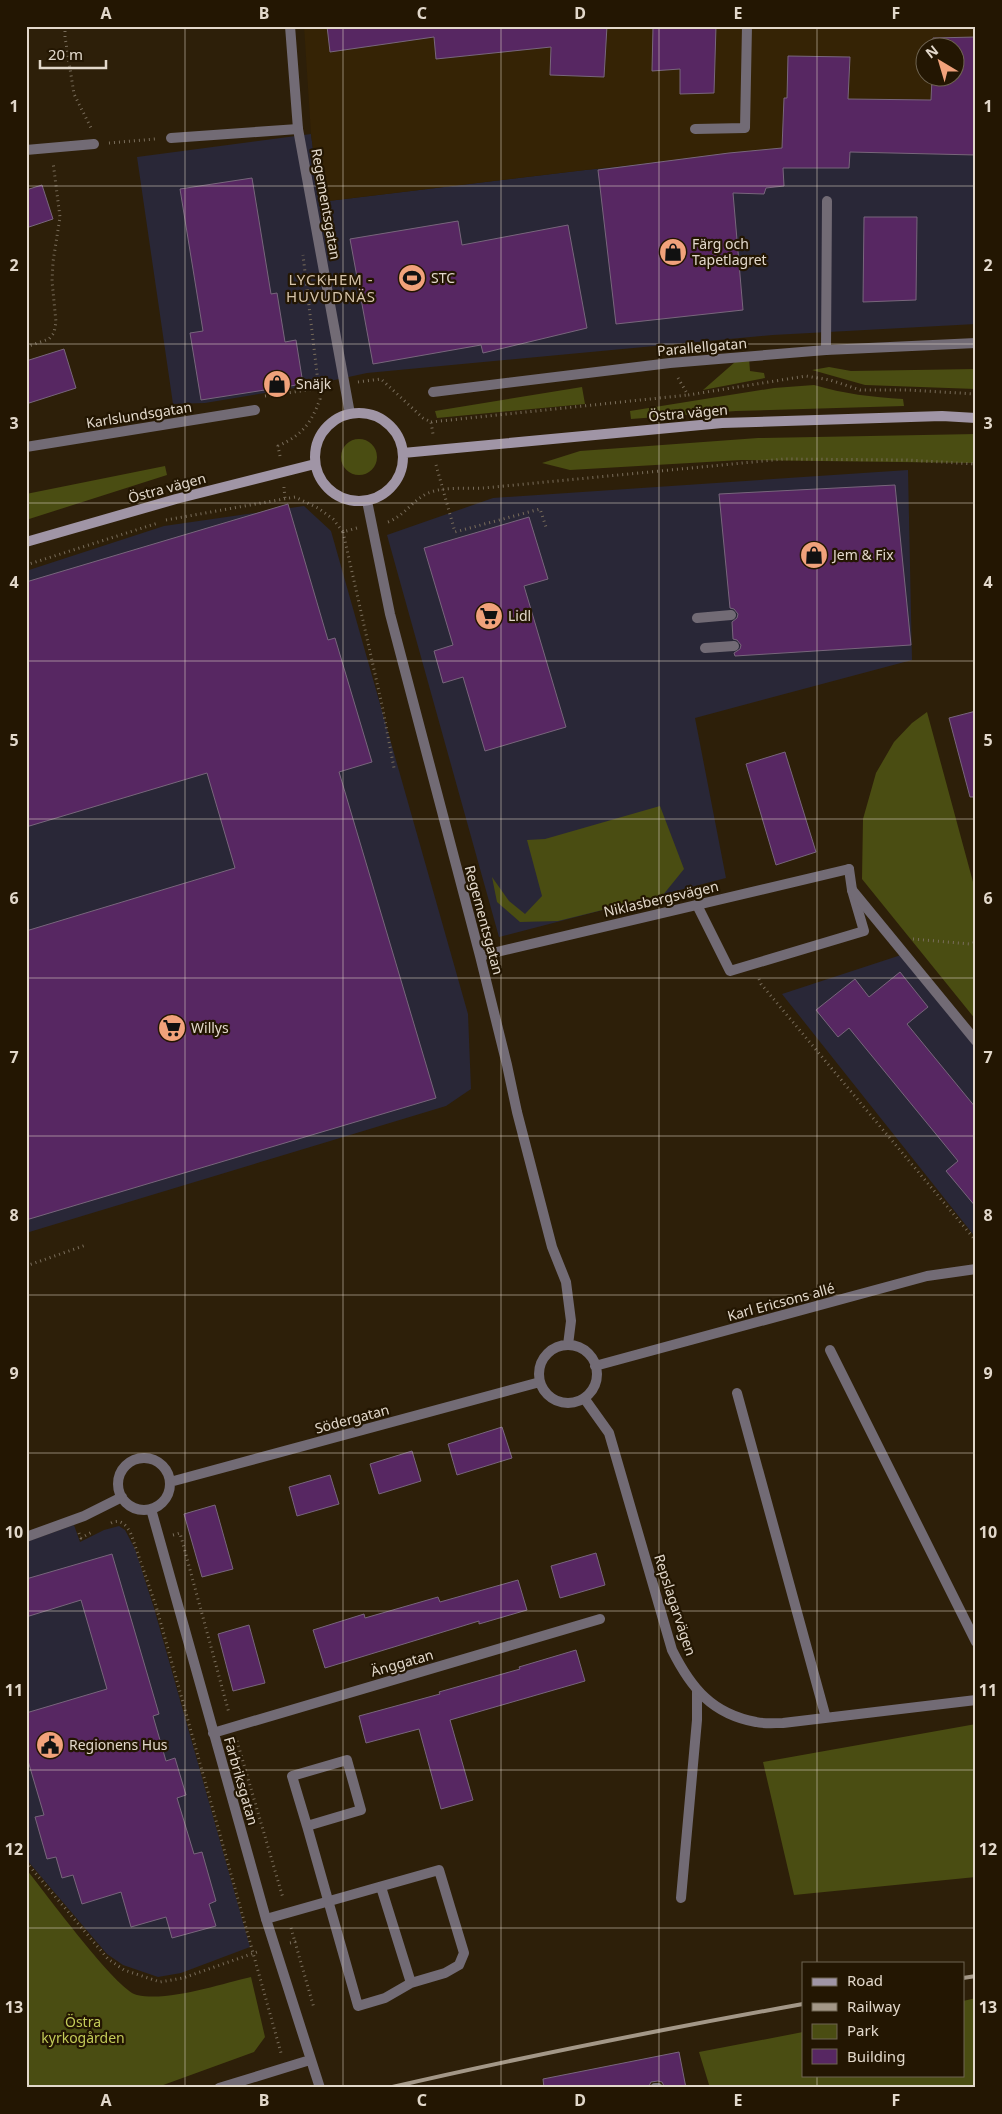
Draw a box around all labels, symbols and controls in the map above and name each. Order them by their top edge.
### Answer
text: A [100,2,112,24]
text: B [259,2,269,24]
text: C [417,2,427,24]
text: D [574,2,586,24]
text: E [734,2,743,24]
text: F [892,2,900,24]
scale bar [40,38,106,70]
north arrow [914,38,964,88]
text: N [921,40,942,62]
text: 20 m [48,44,83,64]
text: 1 [9,95,19,117]
text: 1 [983,95,993,117]
street label: Regementsgatan [307,147,346,261]
place label: Färg och Tapetlagret [692,234,767,269]
shop icon: Färg och Tapetlagret [658,237,688,267]
text: 2 [9,254,19,276]
text: 2 [983,254,993,276]
sports icon: STC [397,263,427,293]
place label: STC [431,268,455,287]
district label: LYCKHEM - HUVUDNÄS [286,269,376,306]
street label: Parallellgatan [656,333,748,360]
shop icon: Snäjk [262,369,292,399]
place label: Snäjk [296,374,332,393]
street label: Karlslundsgatan [85,397,193,432]
street label: Östra vägen [647,400,729,425]
text: 3 [9,412,19,434]
text: 3 [983,412,993,434]
street label: Östra vägen [126,468,208,507]
shop icon: Jem & Fix [799,540,829,570]
place label: Jem & Fix [831,545,894,564]
text: 4 [9,571,19,593]
text: 4 [983,571,993,593]
supermarket icon: Lidl [474,601,504,631]
place label: Lidl [508,606,531,625]
text: 5 [9,729,19,751]
text: 5 [983,729,993,751]
street label: Regementsgatan [461,863,508,977]
street label: Niklasbergsvägen [602,876,720,921]
text: 6 [9,887,19,909]
text: 6 [983,887,993,909]
supermarket icon: Willys [157,1013,187,1043]
place label: Willys [191,1018,229,1037]
text: 7 [9,1046,19,1068]
text: 7 [983,1046,993,1068]
text: 8 [9,1204,19,1226]
text: 8 [983,1204,993,1226]
street label: Karl Ericsons allé [725,1278,837,1325]
text: 9 [9,1362,19,1384]
text: 9 [983,1362,993,1384]
street label: Södergatan [313,1399,391,1438]
text: 10 [5,1521,23,1543]
text: 10 [979,1521,997,1543]
street label: Repslagarvägen [650,1552,701,1658]
street label: Änggatan [368,1645,435,1681]
text: 11 [5,1679,23,1701]
text: 11 [979,1679,997,1701]
public building icon: Regionens Hus [35,1730,65,1760]
street label: Farbriksgatan [220,1734,263,1827]
place label: Regionens Hus [69,1735,168,1754]
text: 12 [5,1838,23,1860]
text: 12 [979,1838,997,1860]
legend [802,1962,964,2076]
text: Road [847,1970,883,1990]
text: 13 [5,1996,23,2018]
text: Railway [847,1996,901,2016]
text: 13 [979,1996,997,2018]
park label: Östra kyrkogården [41,2012,125,2047]
text: Park [847,2020,879,2040]
text: Building [847,2046,905,2066]
text: A [100,2089,112,2111]
text: B [259,2089,269,2111]
text: C [417,2089,427,2111]
text: D [574,2089,586,2111]
text: E [734,2089,743,2111]
text: F [892,2089,900,2111]

